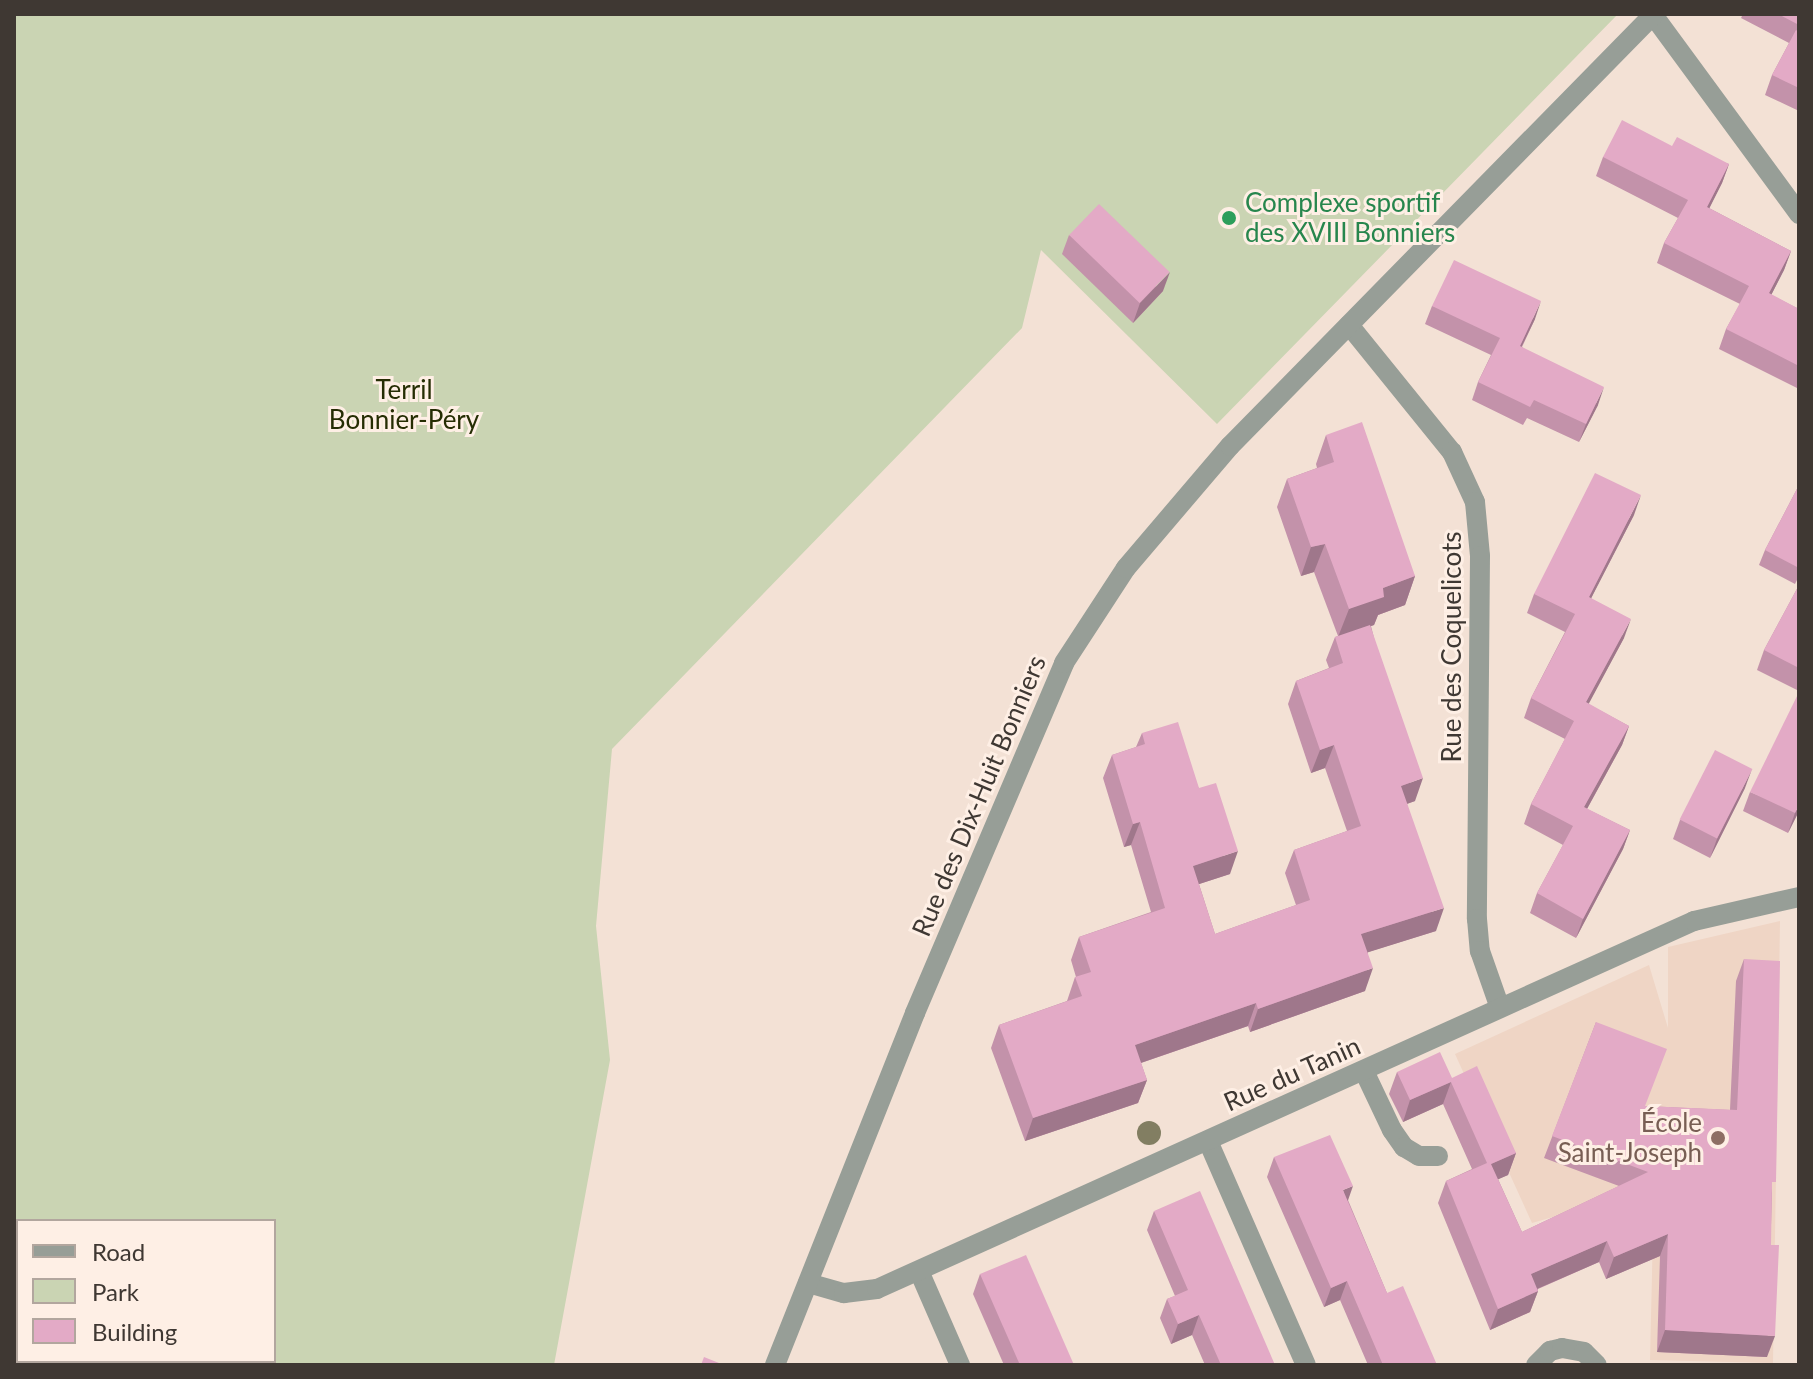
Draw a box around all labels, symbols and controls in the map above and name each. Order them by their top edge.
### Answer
place label: Complexe sportif des XVIII Bonniers [1245,187,1455,248]
marker: Complexe sportif des XVIII Bonniers [1220,209,1238,227]
park label: Terril Bonnier-Péry [329,374,479,436]
street label: Rue des Coquelicots [1436,531,1468,763]
street label: Rue des Dix-Huit Bonniers [906,651,1052,941]
street label: Rue du Tanin [1219,1030,1365,1118]
place label: École Saint-Joseph [1558,1107,1702,1168]
marker: École Saint-Joseph [1709,1129,1727,1147]
legend [16,1219,276,1363]
text: Road [92,1237,145,1266]
text: Park [92,1277,139,1306]
text: Building [92,1317,177,1346]

